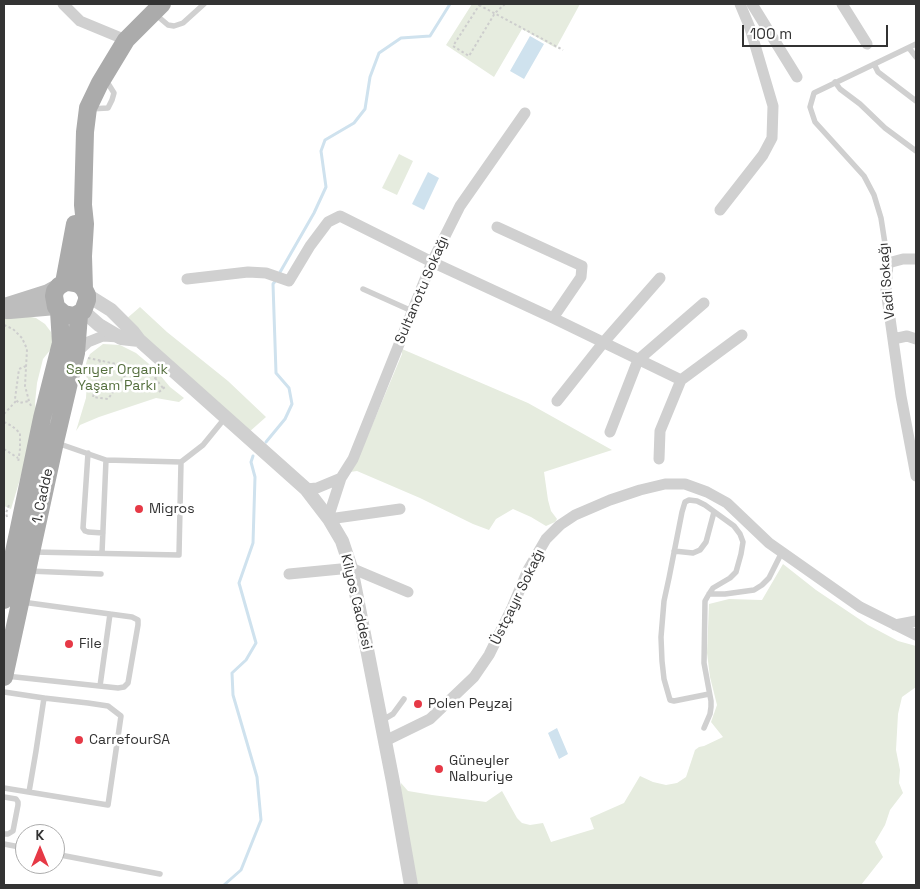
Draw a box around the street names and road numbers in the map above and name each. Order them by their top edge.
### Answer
street label: Sultanotu Sokağı [392,234,452,346]
street label: Vadi Sokağı [875,242,899,320]
street label: 1. Cadde [29,467,57,525]
street label: Üstçayır Sokağı [487,546,549,648]
street label: Kilyos Caddesi [337,553,375,651]

